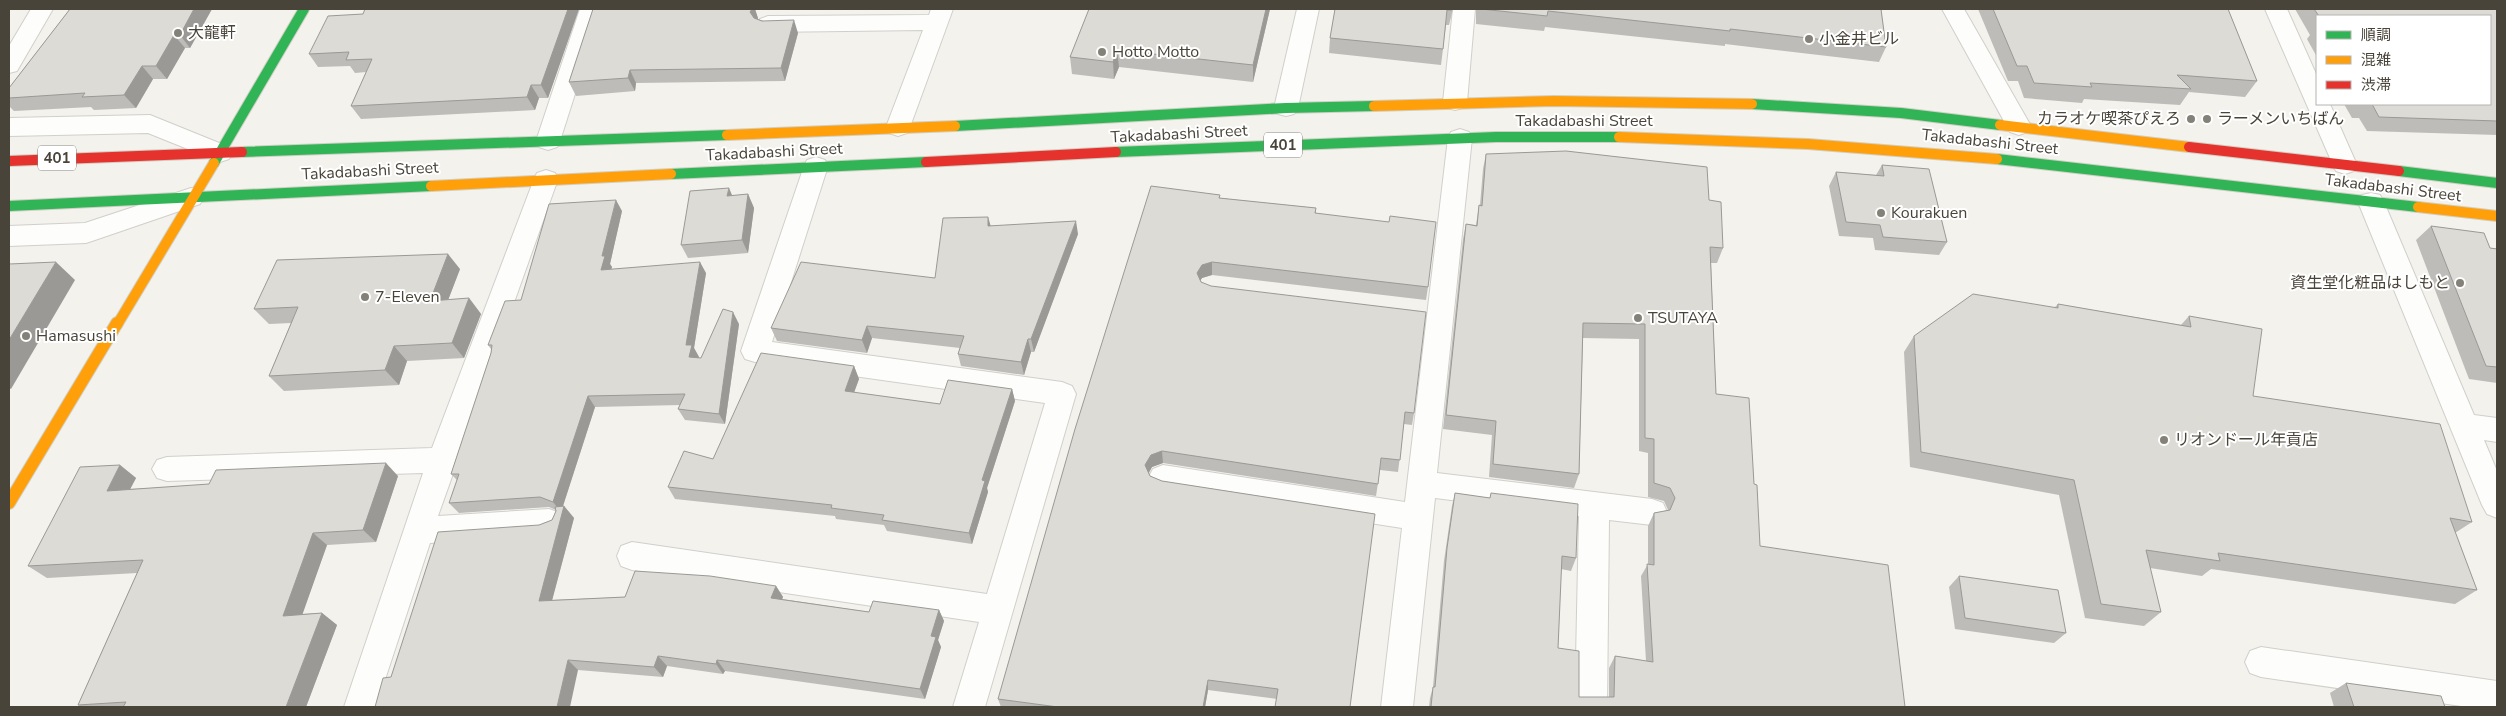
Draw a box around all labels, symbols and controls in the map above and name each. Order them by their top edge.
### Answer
legend [2316,15,2491,105]
place label: 大龍軒 [188,22,236,44]
text: 順調 [2361,25,2391,45]
marker: 大龍軒 [172,27,184,39]
place label: 小金井ビル [1819,28,1899,50]
marker: 小金井ビル [1803,33,1815,45]
place label: Hotto Motto [1112,41,1199,63]
marker: Hotto Motto [1096,46,1108,58]
text: 混雑 [2361,50,2391,70]
text: 渋滞 [2361,75,2391,95]
place label: カラオケ喫茶ぴえろ [2037,108,2181,130]
place label: ラーメンいちばん [2217,108,2344,130]
street label: Takadabashi Street [1515,110,1653,132]
marker: カラオケ喫茶ぴえろ [2185,113,2197,125]
marker: ラーメンいちばん [2201,113,2213,125]
street label: Takadabashi Street [1110,119,1248,149]
street label: Takadabashi Street [1921,124,2060,160]
road number: 401 [1264,132,1302,158]
street label: Takadabashi Street [705,137,843,167]
road number: 401 [38,146,76,170]
street label: Takadabashi Street [301,156,439,186]
street label: Takadabashi Street [2324,169,2463,207]
place label: Kourakuen [1891,202,1967,224]
marker: Kourakuen [1875,207,1887,219]
place label: 資生堂化粧品はしもと [2290,272,2450,294]
marker: 資生堂化粧品はしもと [2454,277,2466,289]
place label: 7-Eleven [375,286,440,308]
marker: 7-Eleven [359,291,371,303]
place label: TSUTAYA [1648,307,1718,329]
marker: TSUTAYA [1632,312,1644,324]
place label: Hamasushi [36,325,116,347]
marker: Hamasushi [20,330,32,342]
place label: リオンドール年貢店 [2174,429,2318,451]
marker: リオンドール年貢店 [2158,434,2170,446]

